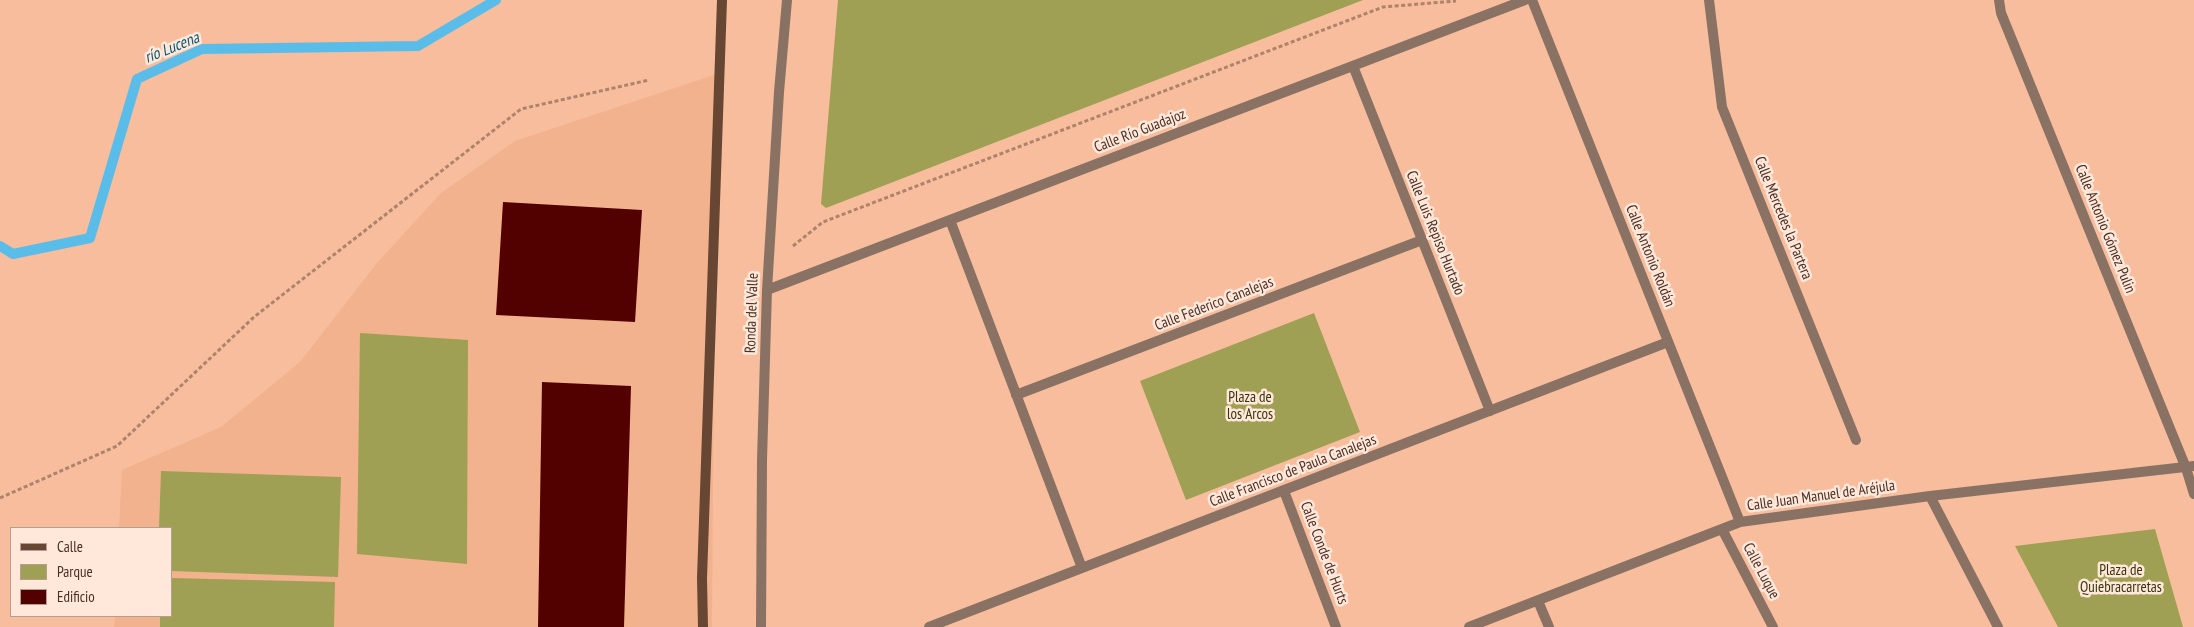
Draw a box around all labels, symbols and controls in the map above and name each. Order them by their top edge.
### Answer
water label: río Lucena [142,28,202,68]
street label: Calle Río Guadajoz [1092,105,1188,157]
street label: Calle Mercedes la Partera [1750,154,1816,282]
street label: Calle Antonio Gómez Pulin [2071,162,2139,296]
street label: Calle Luis Repiso Hurtado [1402,168,1468,298]
street label: Calle Antonio Roldán [1621,202,1679,310]
street label: Ronda del Valle [742,273,762,353]
street label: Calle Federico Canalejas [1152,273,1276,335]
park label: Plaza de los Arcos [1227,389,1273,424]
street label: Calle Francisco de Paula Canalejas [1207,431,1379,511]
street label: Calle Juan Manuel de Aréjula [1746,477,1896,515]
street label: Calle Conde de Hurts [1296,499,1352,607]
legend [10,527,172,617]
text: Calle [57,537,83,556]
street label: Calle Luque [1739,540,1783,602]
text: Parque [57,562,93,581]
park label: Plaza de Quiebracarretas [2080,562,2162,597]
text: Edificio [57,587,95,606]

